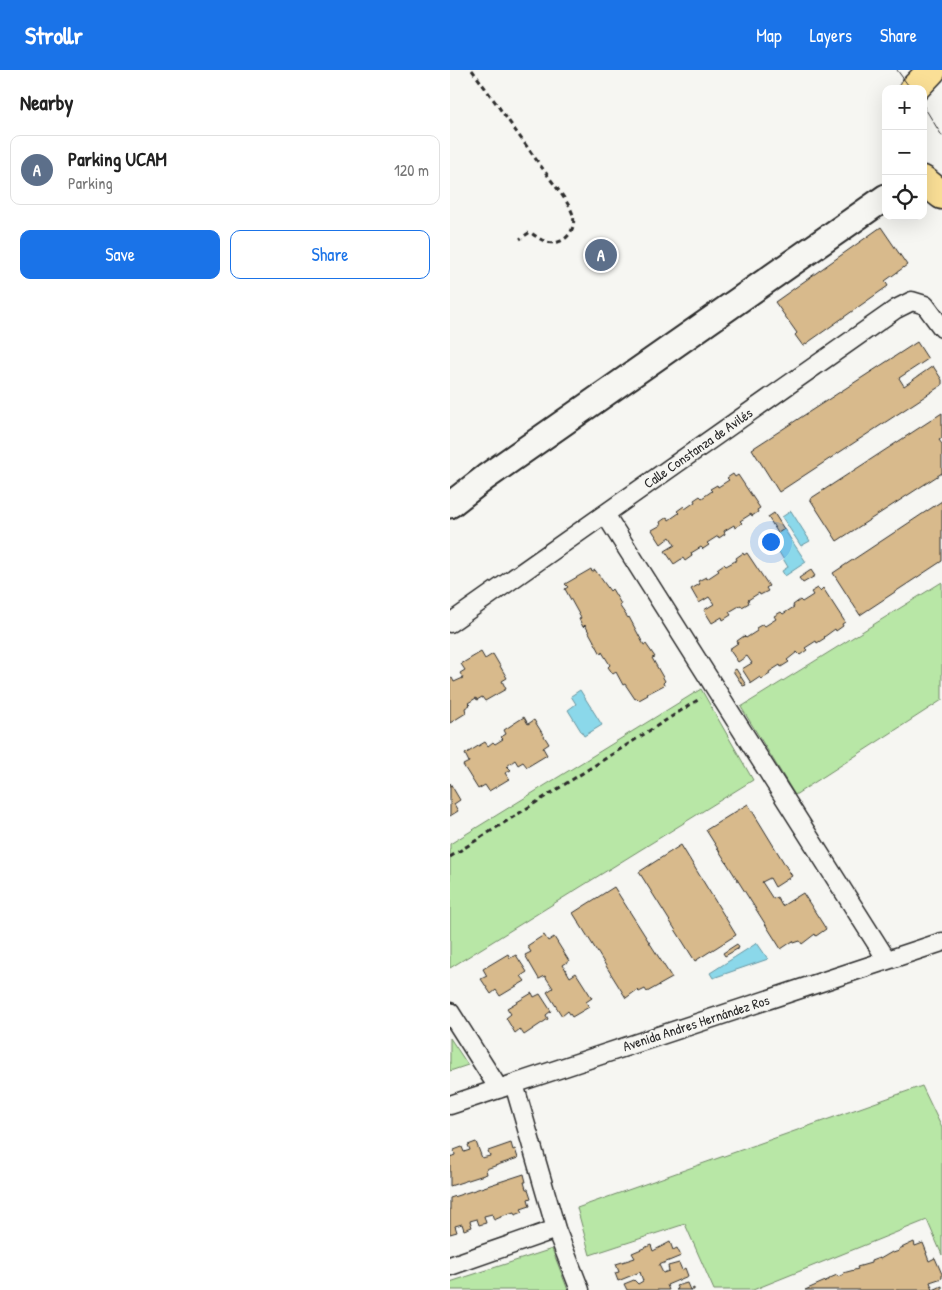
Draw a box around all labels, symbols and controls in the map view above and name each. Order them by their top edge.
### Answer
text: Strollr [25,19,83,51]
text: Map [756,23,782,48]
text: Layers [810,23,852,48]
text: Share [880,23,917,48]
map controls [882,85,927,220]
button: + [882,85,927,130]
text: Nearby [20,88,73,117]
button: − [882,130,927,175]
text: Parking UCAM [68,146,167,172]
text: A [33,159,41,181]
text: 120 m [394,159,429,181]
text: Parking [68,172,113,194]
button: locate [882,175,927,220]
button: Save [20,230,220,279]
button: Share [230,230,430,279]
pin: A [585,236,617,274]
street label: Calle Constanza de Avilés [639,403,756,492]
your location [758,529,784,555]
street label: Avenida Andres Hernández Ros [620,990,772,1055]

